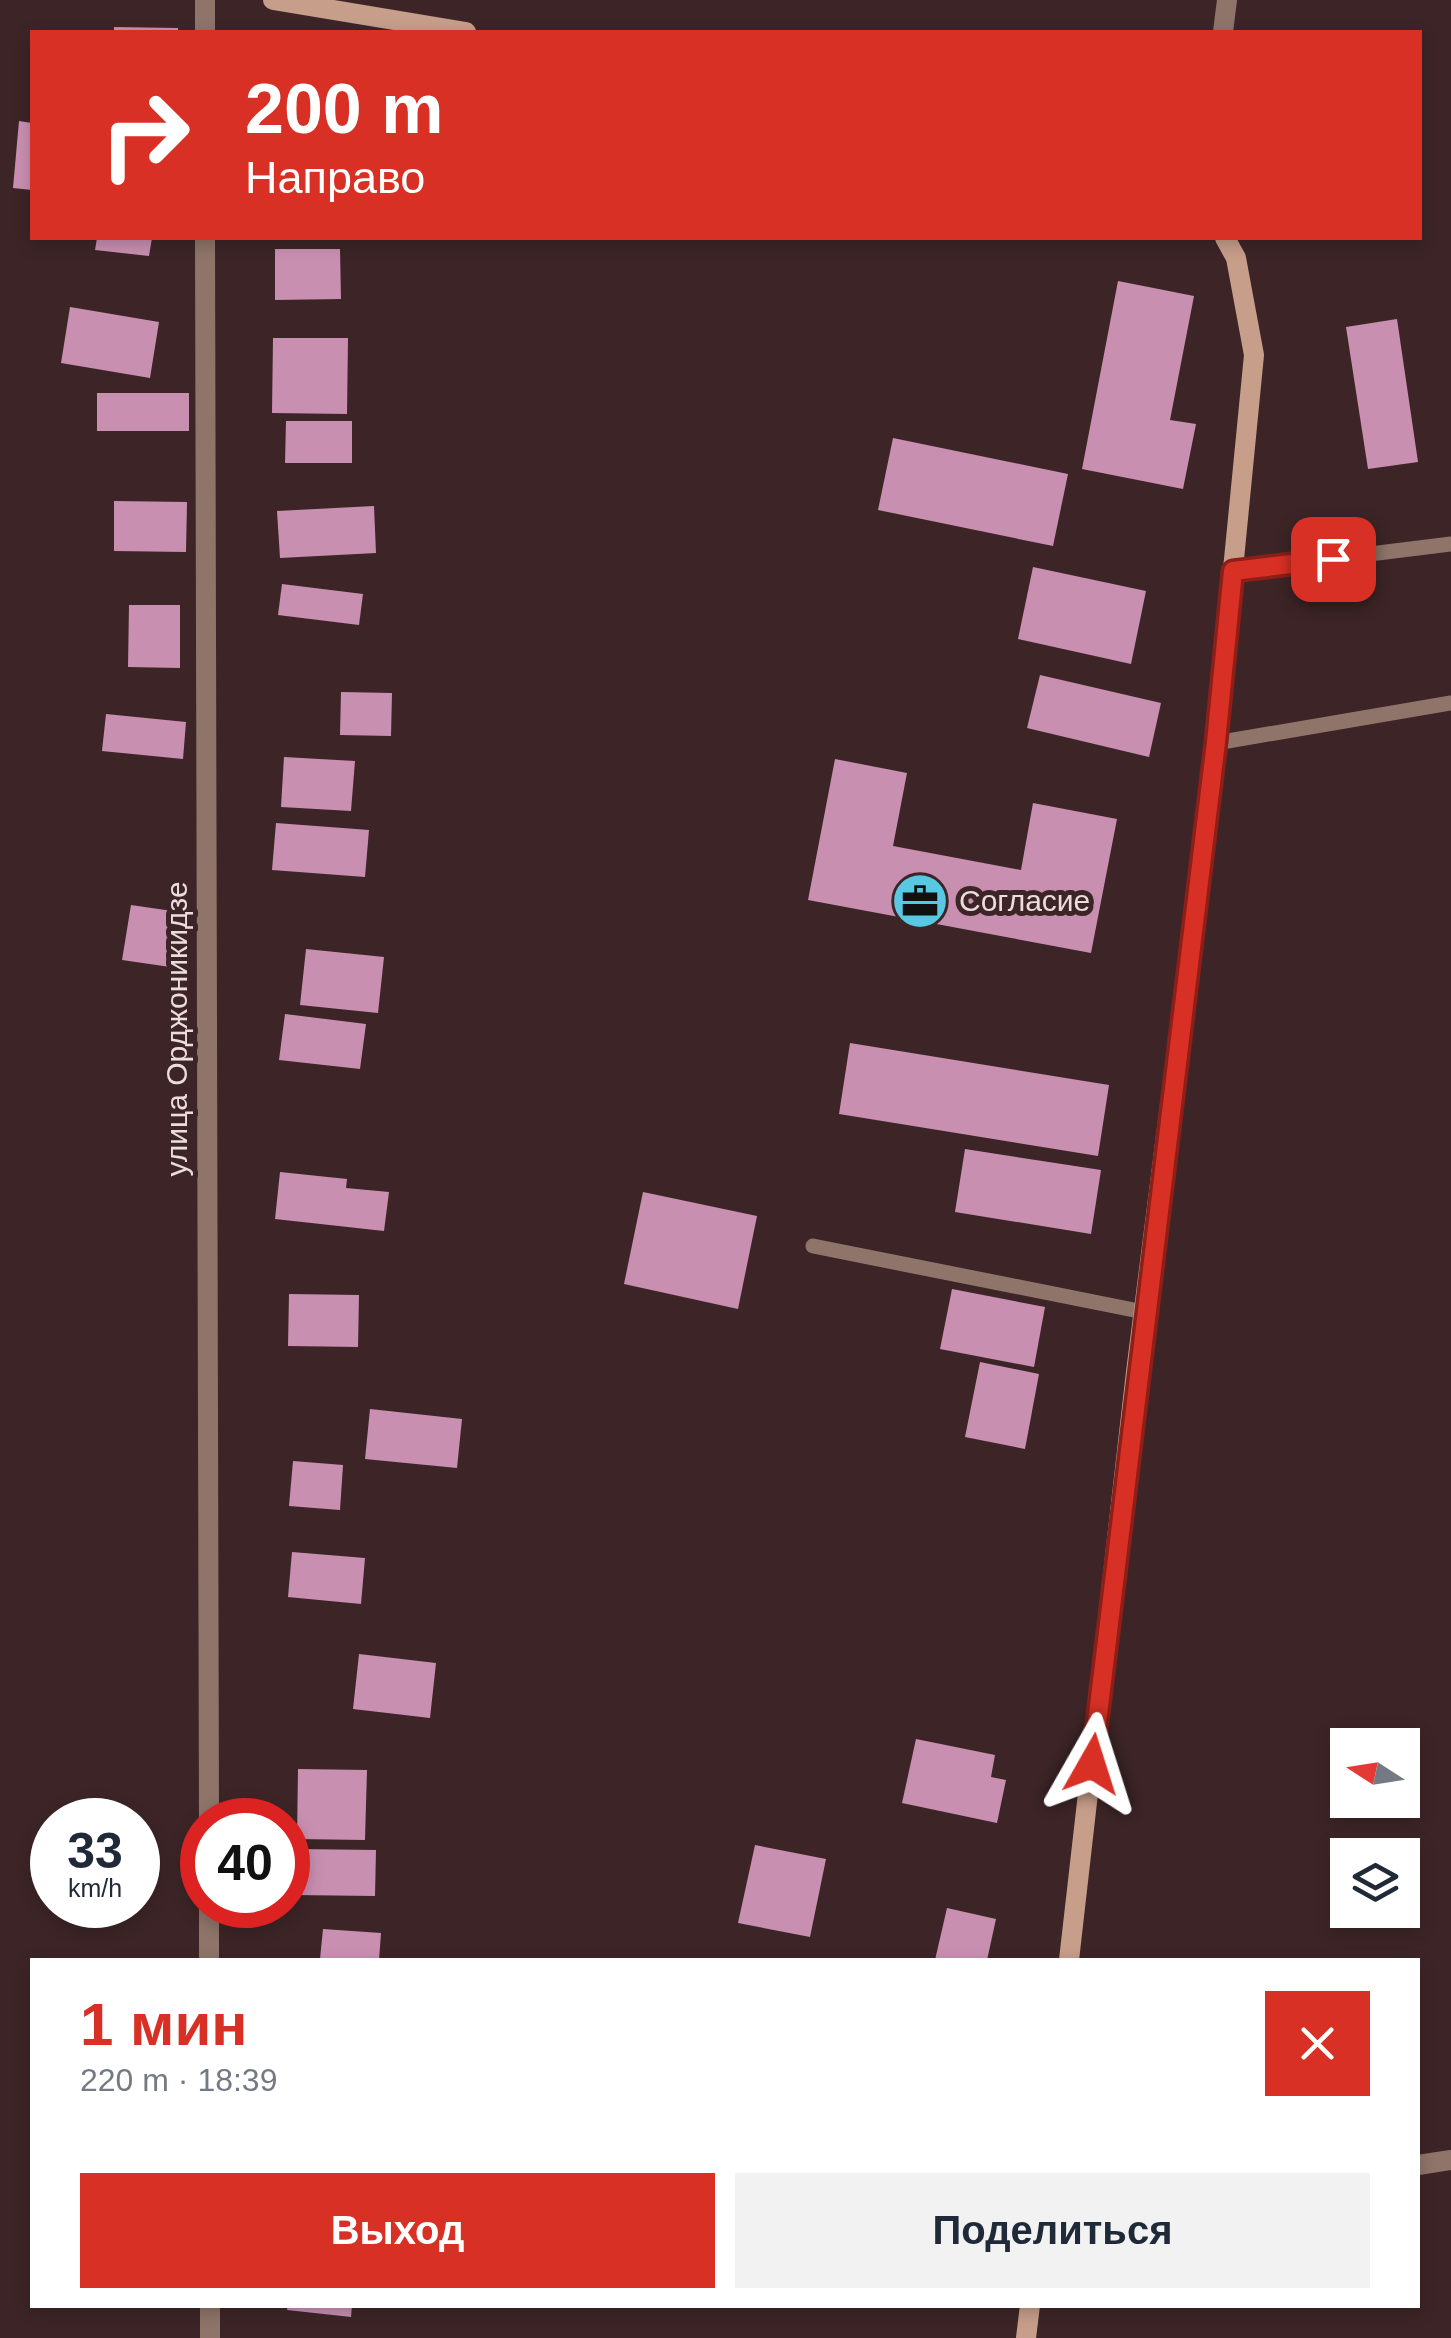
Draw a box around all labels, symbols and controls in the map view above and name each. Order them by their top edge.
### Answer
icon: right [80,70,210,200]
text: 200 m [245,70,443,148]
text: Направо [245,152,425,203]
pin [1291,517,1376,602]
icon: arrive [1306,532,1361,587]
office icon: Согласие [890,871,950,931]
street label: улица Орджоникидзе [160,881,193,1177]
place label: Согласие [959,884,1090,917]
position arrow [1040,1712,1144,1816]
north arrow [1330,1728,1420,1818]
map controls [1330,1728,1420,1928]
speed limit sign: 40 [180,1798,310,1928]
text: 33 [67,1823,123,1879]
button: layers [1330,1838,1420,1928]
text: km/h [68,1874,122,1902]
text: 1 мин [80,1991,248,2058]
button: close [1265,1991,1370,2096]
text: 220 m · 18:39 [80,2062,277,2098]
button: Выход [80,2173,715,2288]
button: Поделиться [735,2173,1370,2288]

